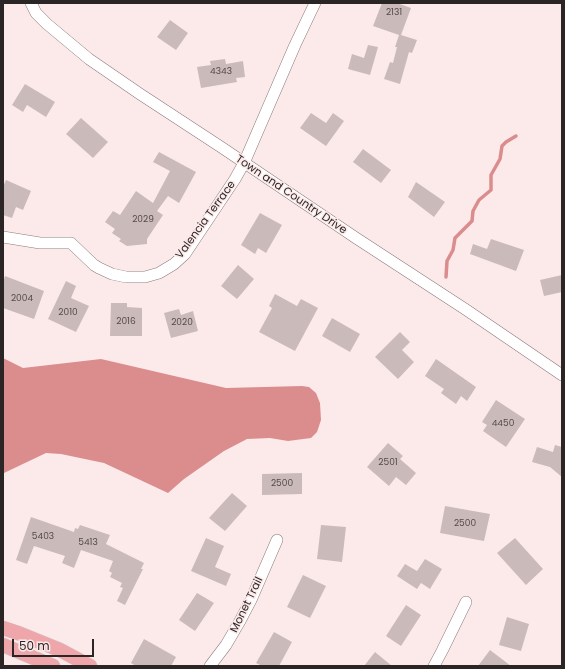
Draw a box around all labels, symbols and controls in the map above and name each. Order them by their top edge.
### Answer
house number: 2131 [386,8,402,18]
house number: 4343 [210,67,232,77]
street label: Town and Country Drive [233,153,349,237]
street label: Valencia Terrace [173,178,239,262]
house number: 2029 [132,215,154,225]
house number: 2004 [11,294,33,304]
house number: 2010 [58,308,78,318]
house number: 2016 [116,317,136,327]
house number: 2020 [171,318,193,328]
house number: 4450 [492,419,514,429]
house number: 2501 [378,458,398,468]
house number: 2500 [271,479,293,489]
house number: 2500 [454,519,476,529]
house number: 5403 [32,532,54,542]
house number: 5413 [78,538,98,548]
street label: Monet Trail [228,575,266,635]
scale bar [14,631,96,657]
text: 50 m [19,637,50,654]

